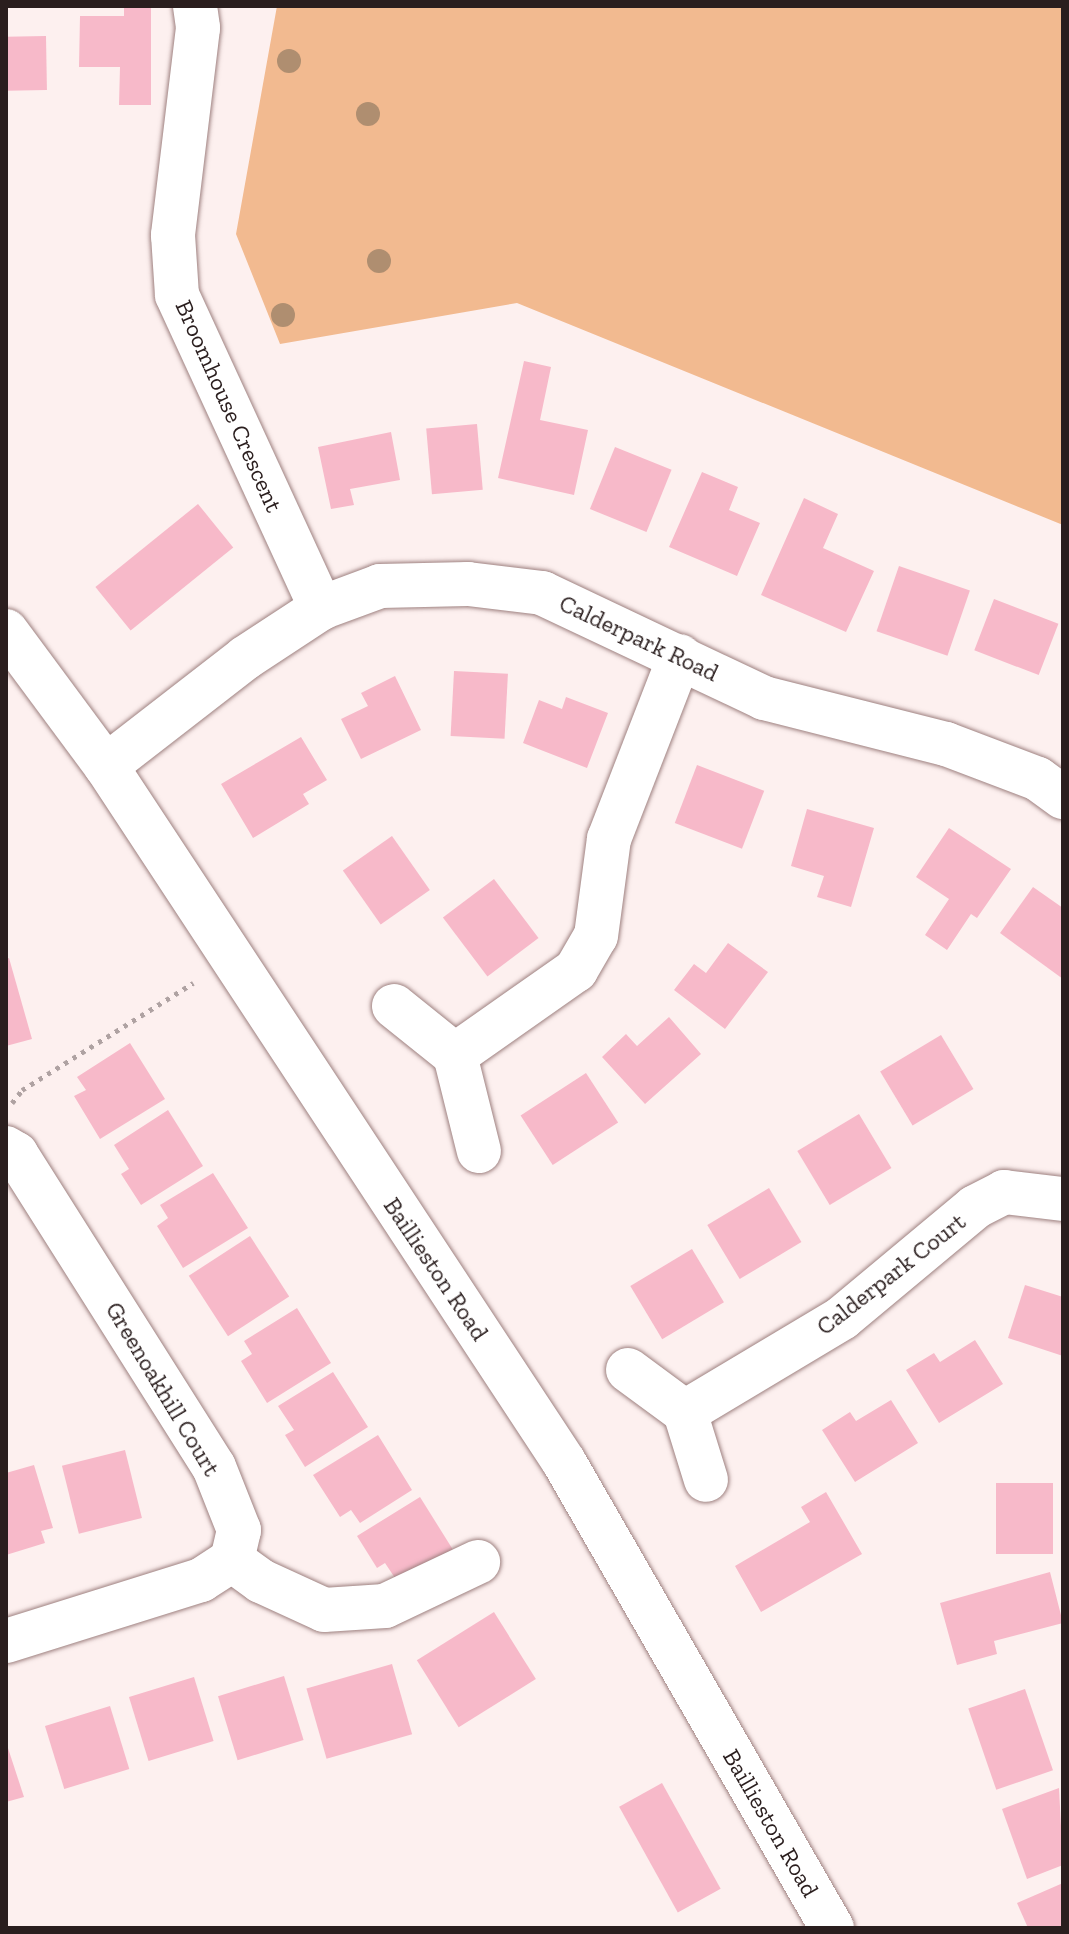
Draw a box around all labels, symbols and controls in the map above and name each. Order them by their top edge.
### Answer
street label: Broomhouse Crescent [169,296,289,516]
street label: Calderpark Road [555,589,723,687]
street label: Baillieston Road [378,1192,494,1346]
street label: Calderpark Court [811,1207,971,1341]
street label: Greenoakhill Court [100,1297,226,1481]
street label: Baillieston Road [717,1744,825,1902]

